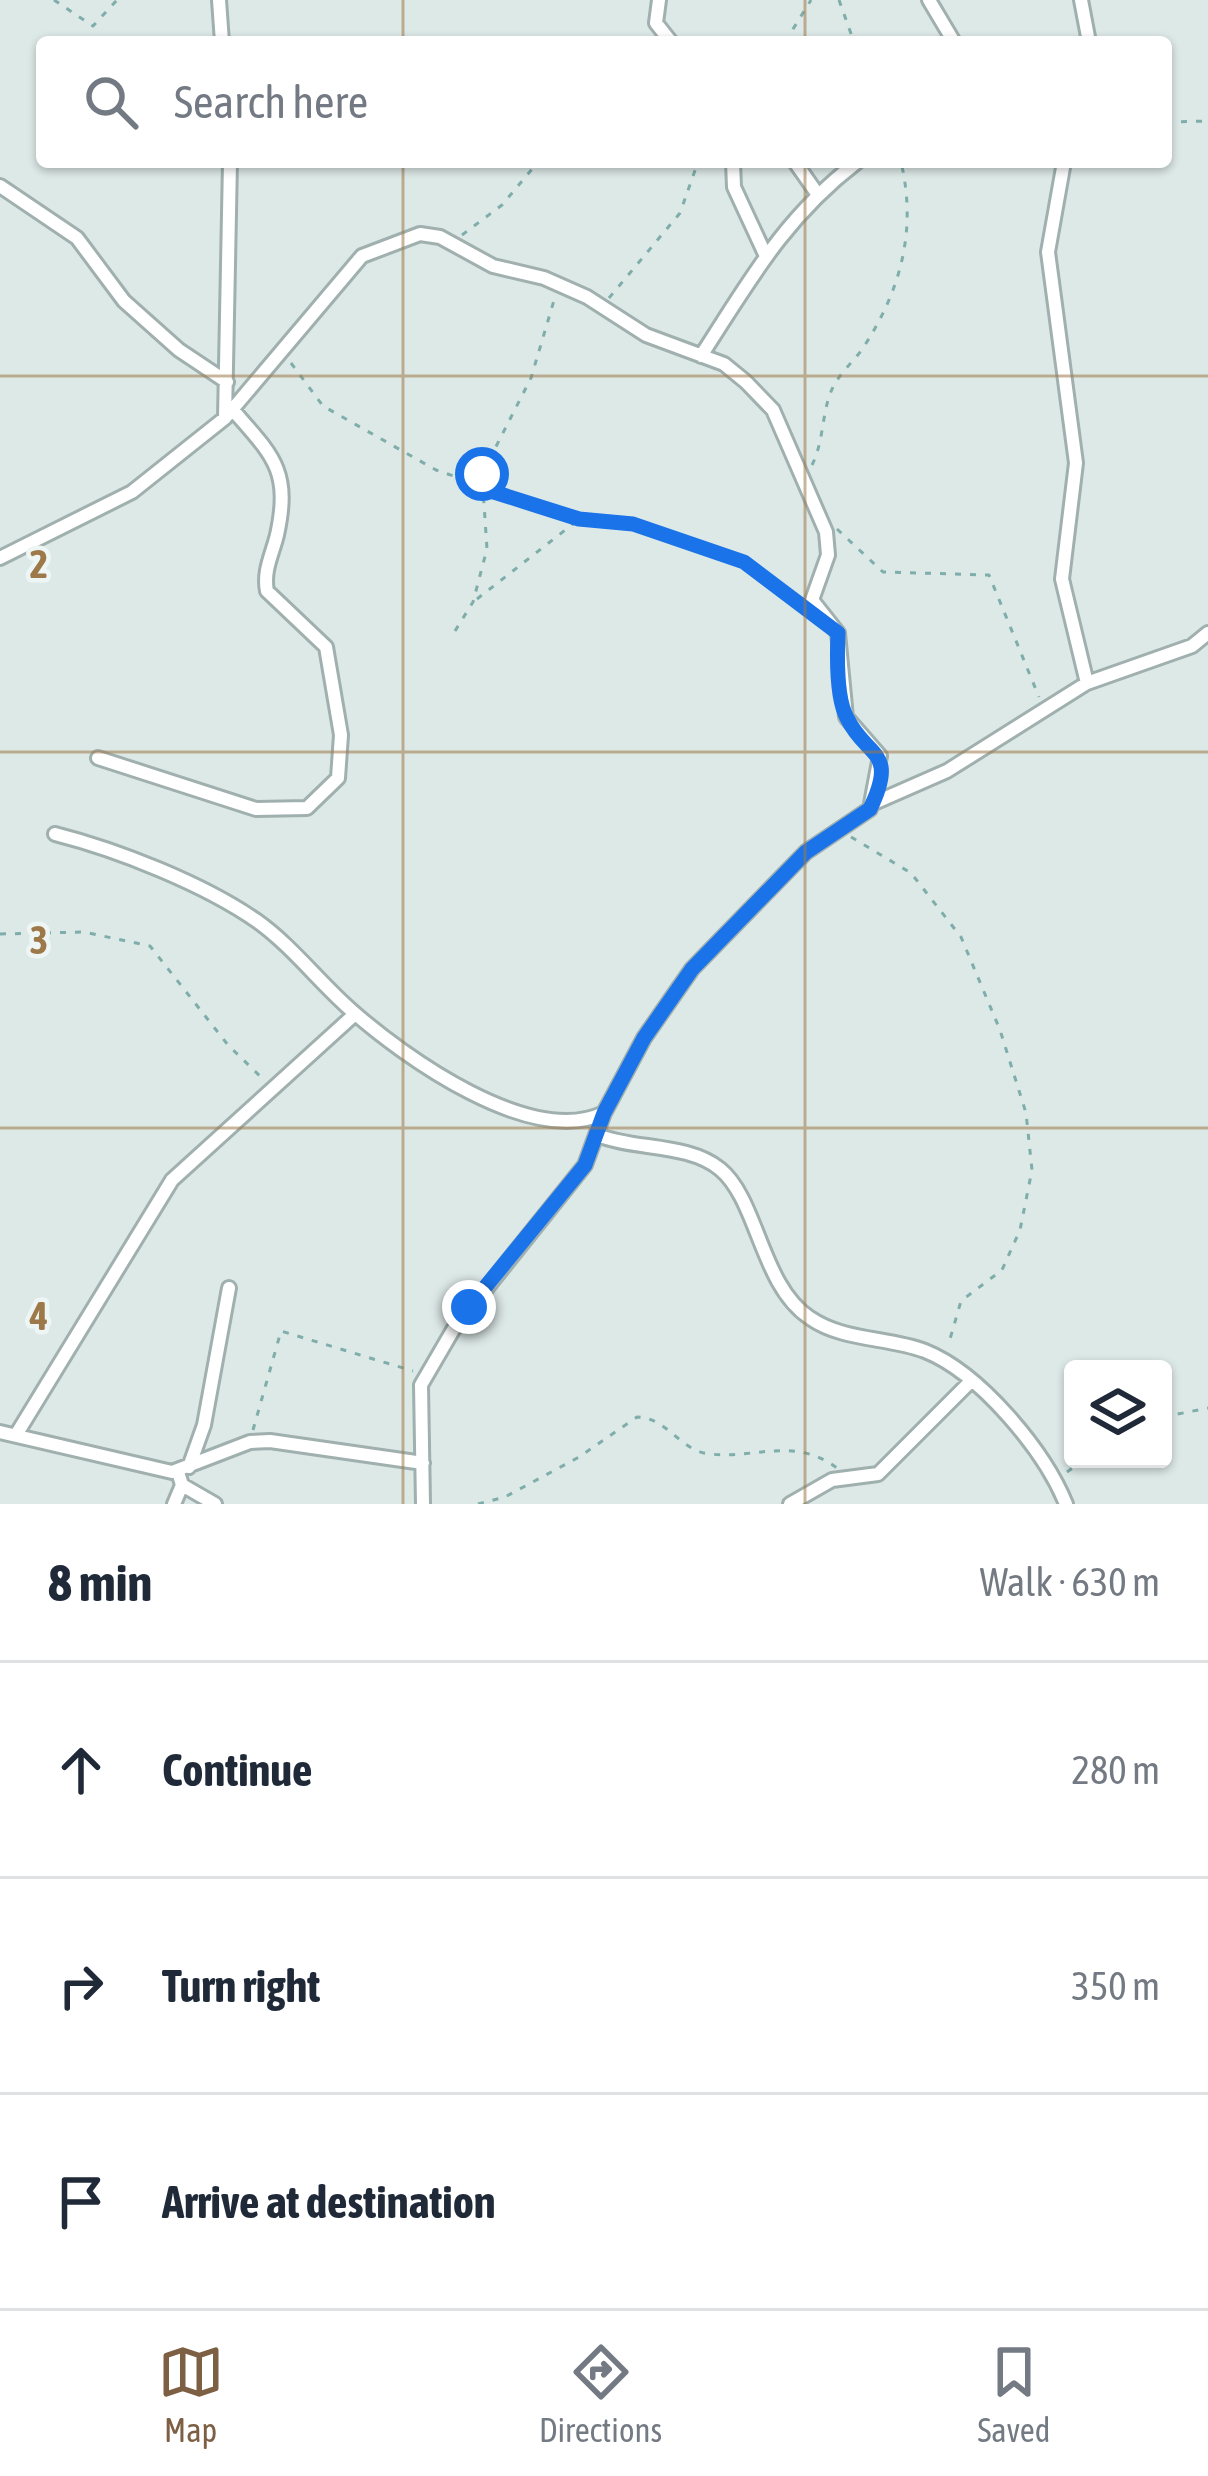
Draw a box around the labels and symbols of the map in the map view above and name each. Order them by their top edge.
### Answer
route start [455,447,509,501]
text: 2 [30,542,48,586]
text: 3 [30,918,48,962]
route end [442,1280,496,1334]
text: 4 [29,1294,48,1338]

